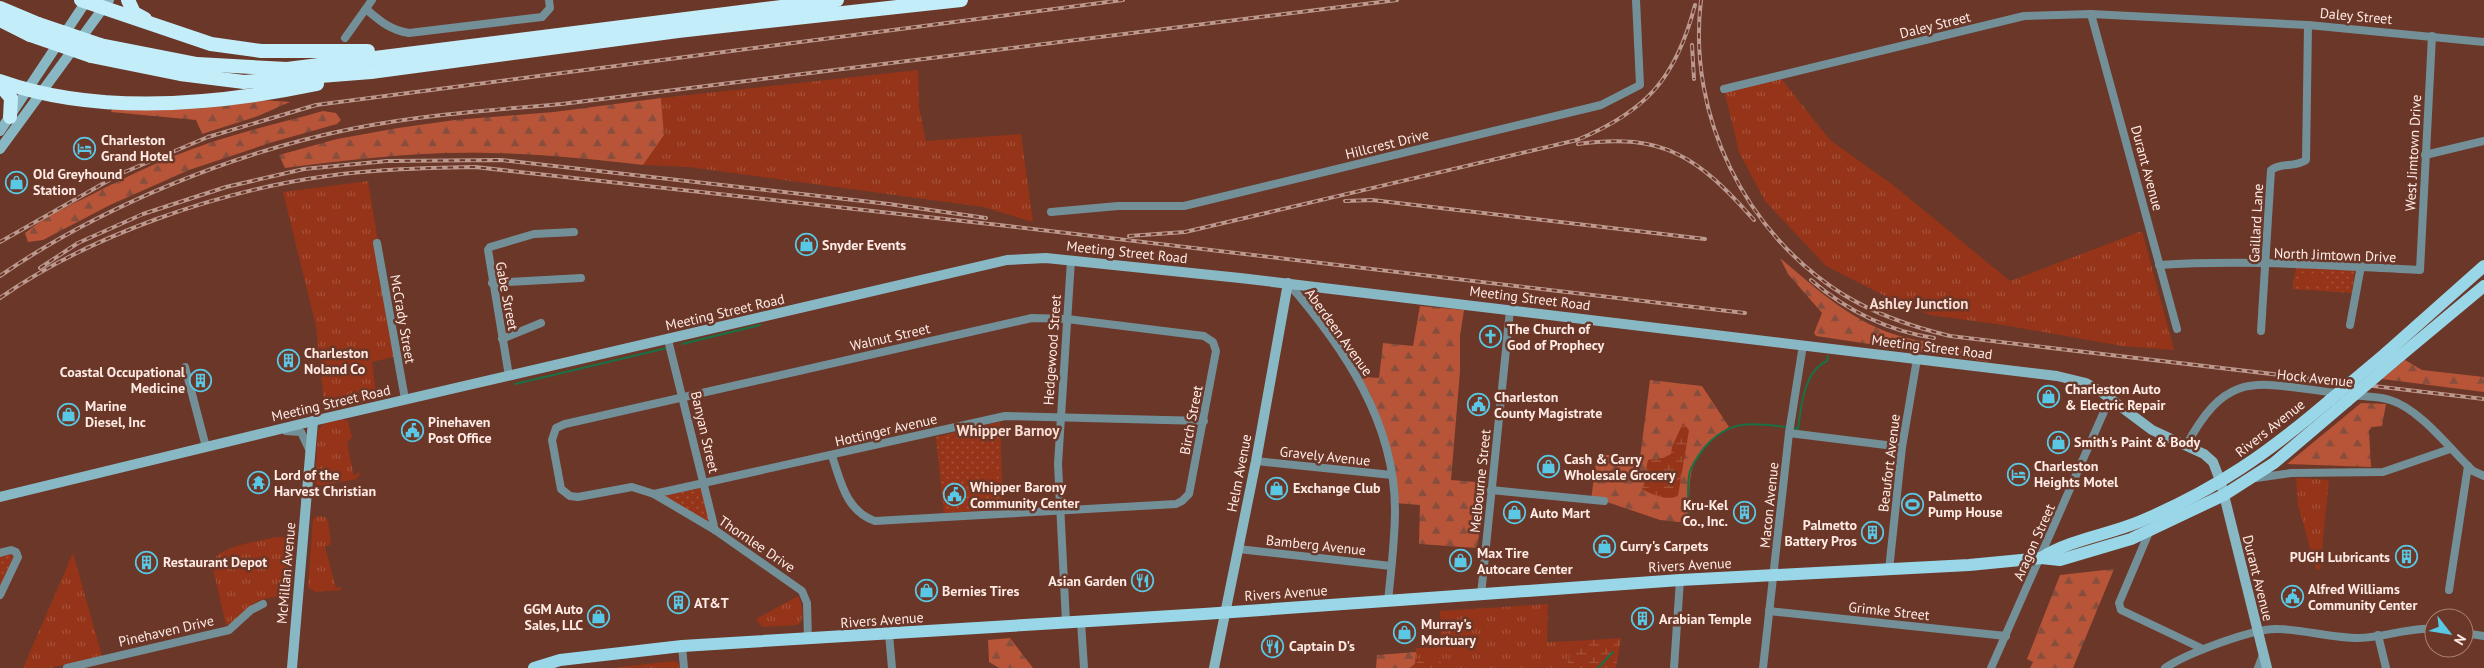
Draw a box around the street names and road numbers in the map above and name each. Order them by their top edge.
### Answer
street label: Daley Street [2319,4,2393,28]
street label: Daley Street [1898,7,1973,43]
street label: West Jimtown Drive [2401,94,2425,212]
street label: Durant Avenue [2127,123,2167,213]
street label: Hillcrest Drive [1343,125,1431,163]
street label: Gaillard Lane [2245,183,2267,263]
street label: Meeting Street Road [1066,237,1188,267]
street label: North Jimtown Drive [2273,244,2397,266]
street label: Gabe Street [492,260,523,332]
street label: McCrady Street [386,273,420,365]
street label: Meeting Street Road [1469,282,1591,314]
street label: Aberdeen Avenue [1301,285,1377,379]
street label: Meeting Street Road [664,290,786,334]
street label: Hedgewood Street [1039,294,1065,406]
street label: Walnut Street [848,319,932,355]
street label: Meeting Street Road [1871,331,1993,363]
street label: Hock Avenue [2276,365,2354,391]
street label: Meeting Street Road [270,381,392,425]
street label: Birch Street [1175,384,1207,456]
street label: Banyan Street [687,389,723,475]
street label: Rivers Avenue [2232,395,2308,461]
street label: Hottinger Avenue [833,410,939,450]
street label: Beaufort Avenue [1874,413,1904,513]
street label: Melbourne Street [1466,428,1494,534]
street label: Helm Avenue [1223,433,1255,513]
street label: Gravely Avenue [1279,442,1371,470]
street label: Macon Avenue [1756,461,1782,549]
street label: Aragon Street [2009,501,2059,583]
street label: Thornlee Drive [715,512,799,576]
street label: McMillan Avenue [273,521,299,625]
street label: Bamberg Avenue [1265,531,1367,559]
street label: Durant Avenue [2239,533,2277,623]
street label: Rivers Avenue [1648,554,1732,576]
street label: Rivers Avenue [1244,581,1328,605]
street label: Grimke Street [1847,598,1931,624]
street label: Rivers Avenue [840,608,924,632]
street label: Pinehaven Drive [117,611,215,651]

